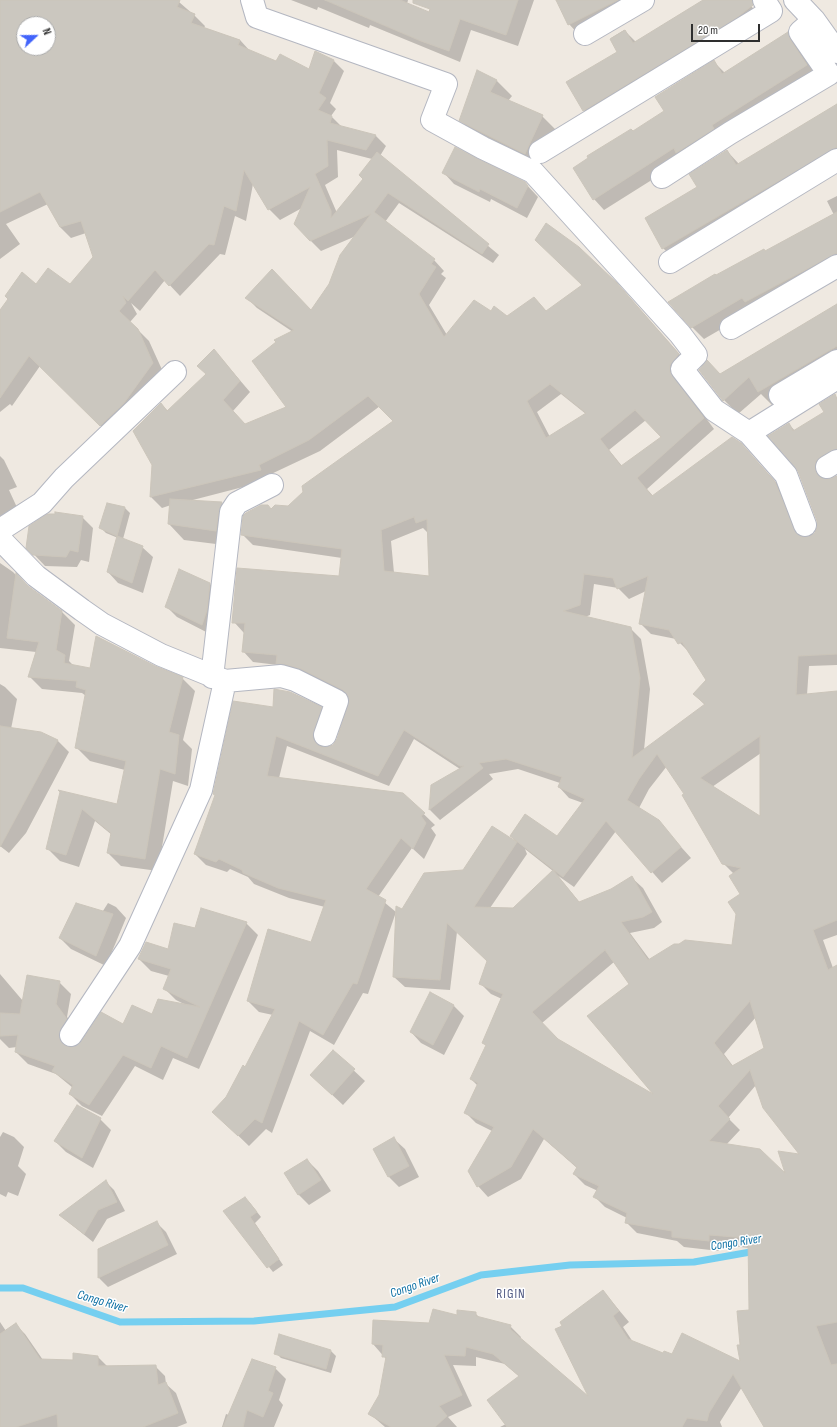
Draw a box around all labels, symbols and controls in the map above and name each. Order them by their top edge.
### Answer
north arrow [16,16,56,56]
scale bar [693,16,762,42]
text: 20 m [698,23,718,38]
text: N [40,27,54,37]
water label: Congo River [710,1231,762,1255]
water label: Congo River [388,1270,442,1302]
water label: Congo River [75,1287,129,1317]
district label: RIGIN [496,1287,526,1303]

